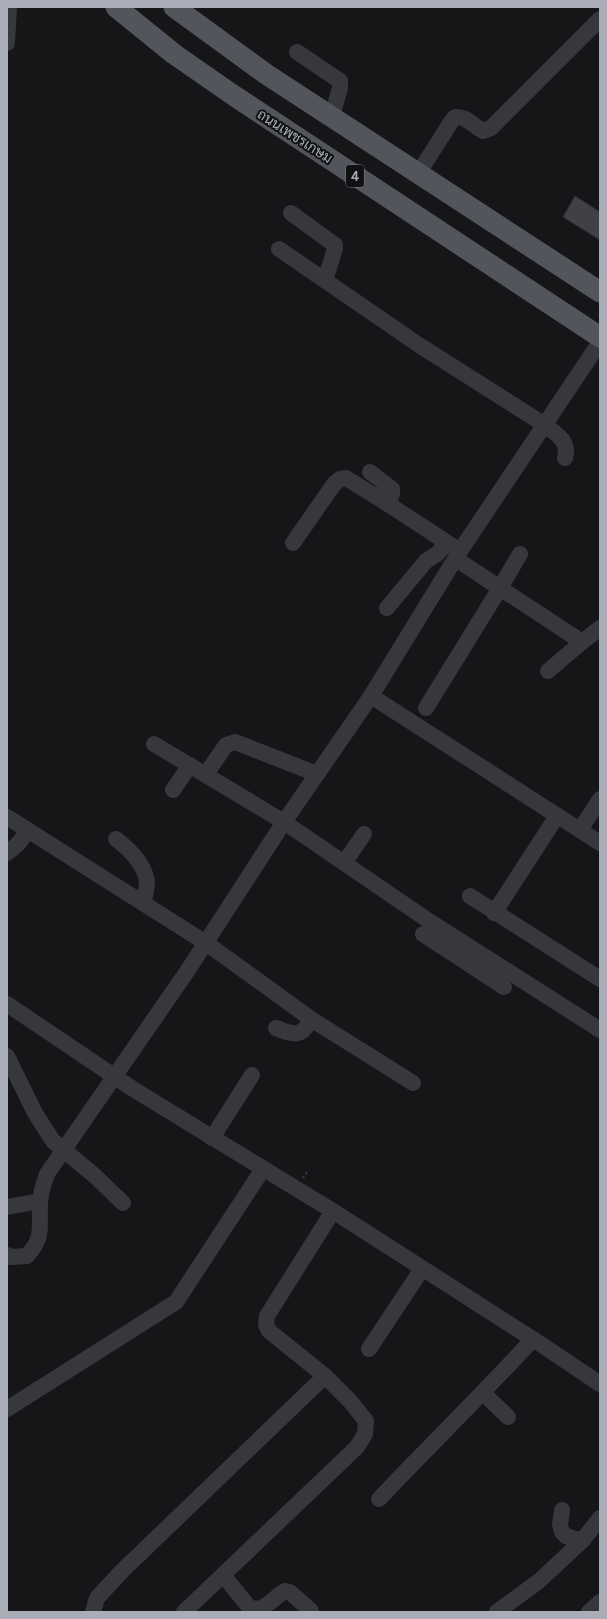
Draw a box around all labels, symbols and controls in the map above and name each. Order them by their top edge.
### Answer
street label: ถนนเพชรเกษม [254,106,335,167]
road number: 4 [346,165,364,187]

